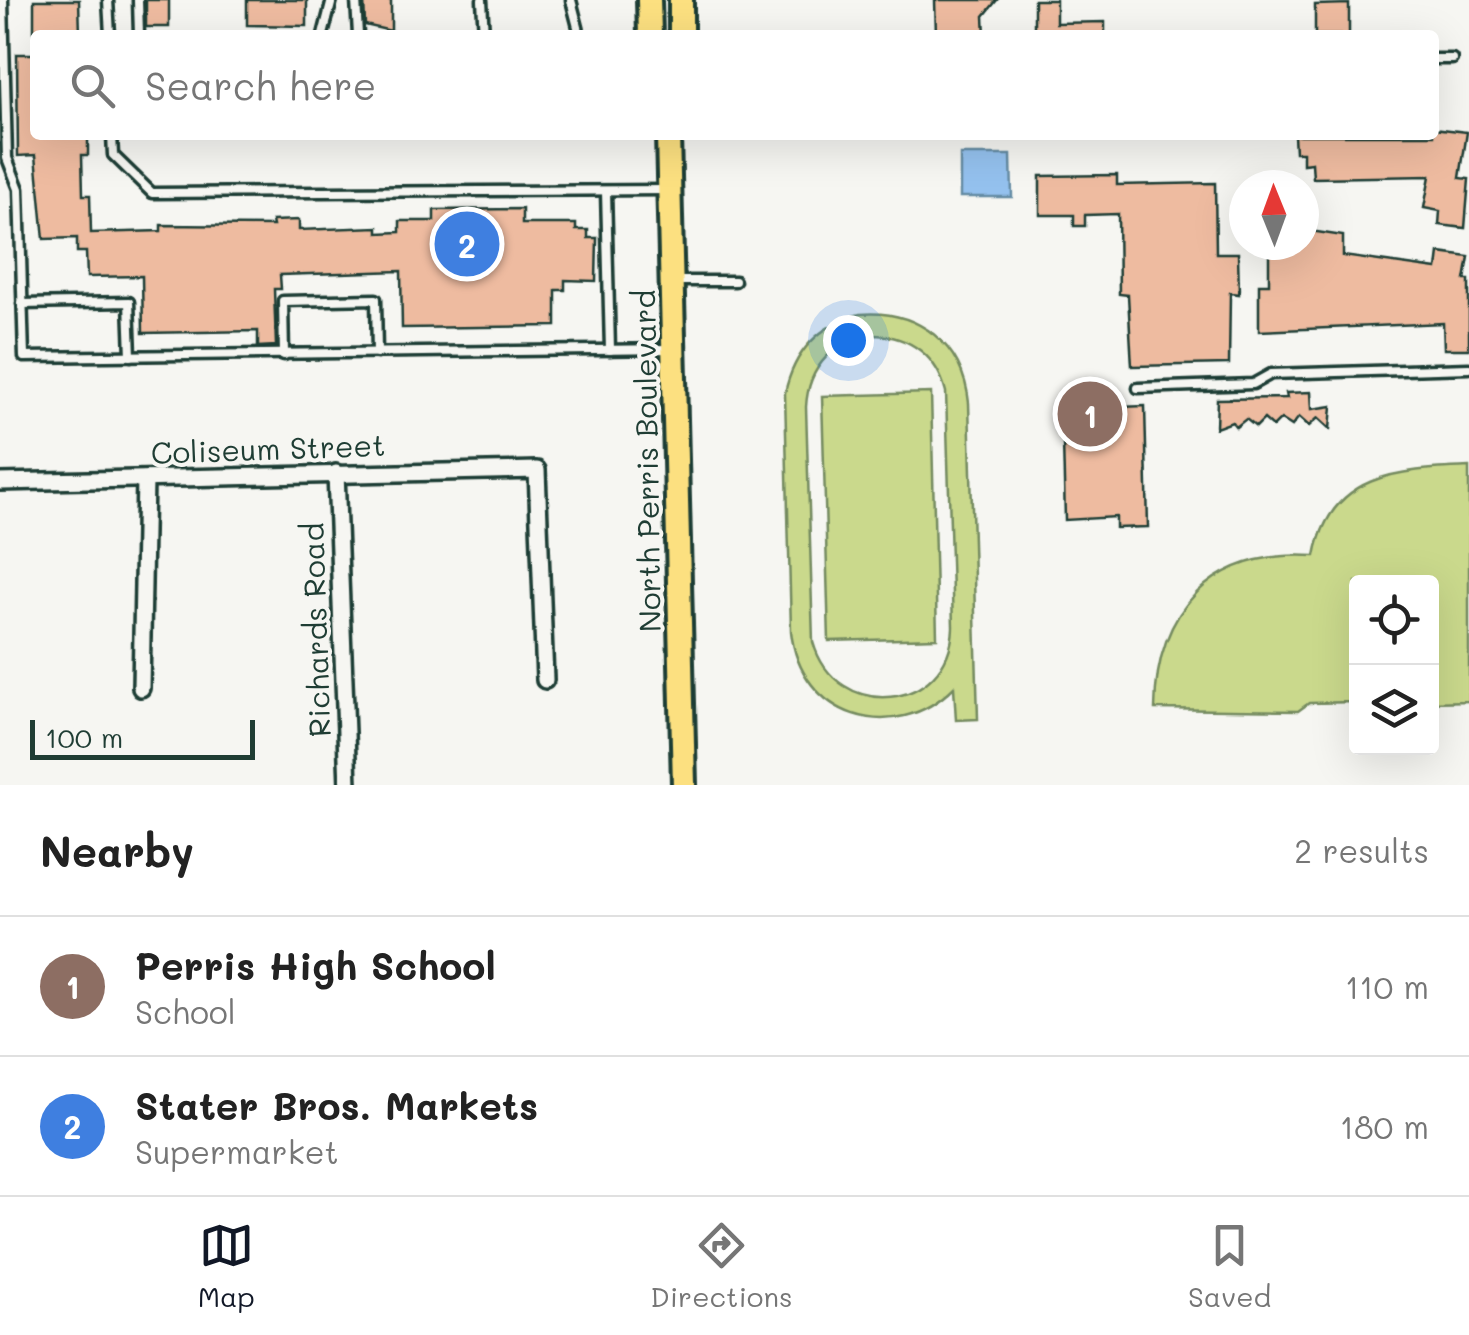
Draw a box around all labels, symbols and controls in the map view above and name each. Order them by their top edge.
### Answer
search box [30,30,1439,140]
icon: search [65,58,120,113]
text: Search here [145,60,376,110]
north arrow [1229,170,1319,260]
pin: 2 [434,206,500,282]
street label: North Perris Boulevard [623,289,669,633]
your location [823,315,874,366]
pin: 1 [1058,376,1122,452]
street label: Coliseum Street [150,424,386,472]
street label: Richards Road [291,522,339,738]
map controls [1349,575,1439,755]
button: locate [1349,575,1439,665]
button: layers [1349,665,1439,755]
scale bar [30,715,255,760]
text: 100 m [45,719,123,755]
text: Nearby [40,823,194,878]
text: 2 results [1294,829,1429,871]
text: Perris High School [135,940,496,990]
text: 1 [65,965,80,1007]
text: 110 m [1345,965,1429,1007]
text: School [135,990,236,1032]
text: Stater Bros. Markets [135,1080,538,1130]
text: 2 [64,1105,81,1147]
text: 180 m [1340,1105,1429,1147]
text: Supermarket [135,1130,339,1172]
tab: Map [198,1218,255,1314]
tab: Directions [650,1218,793,1314]
tab: Saved [1188,1218,1271,1314]

